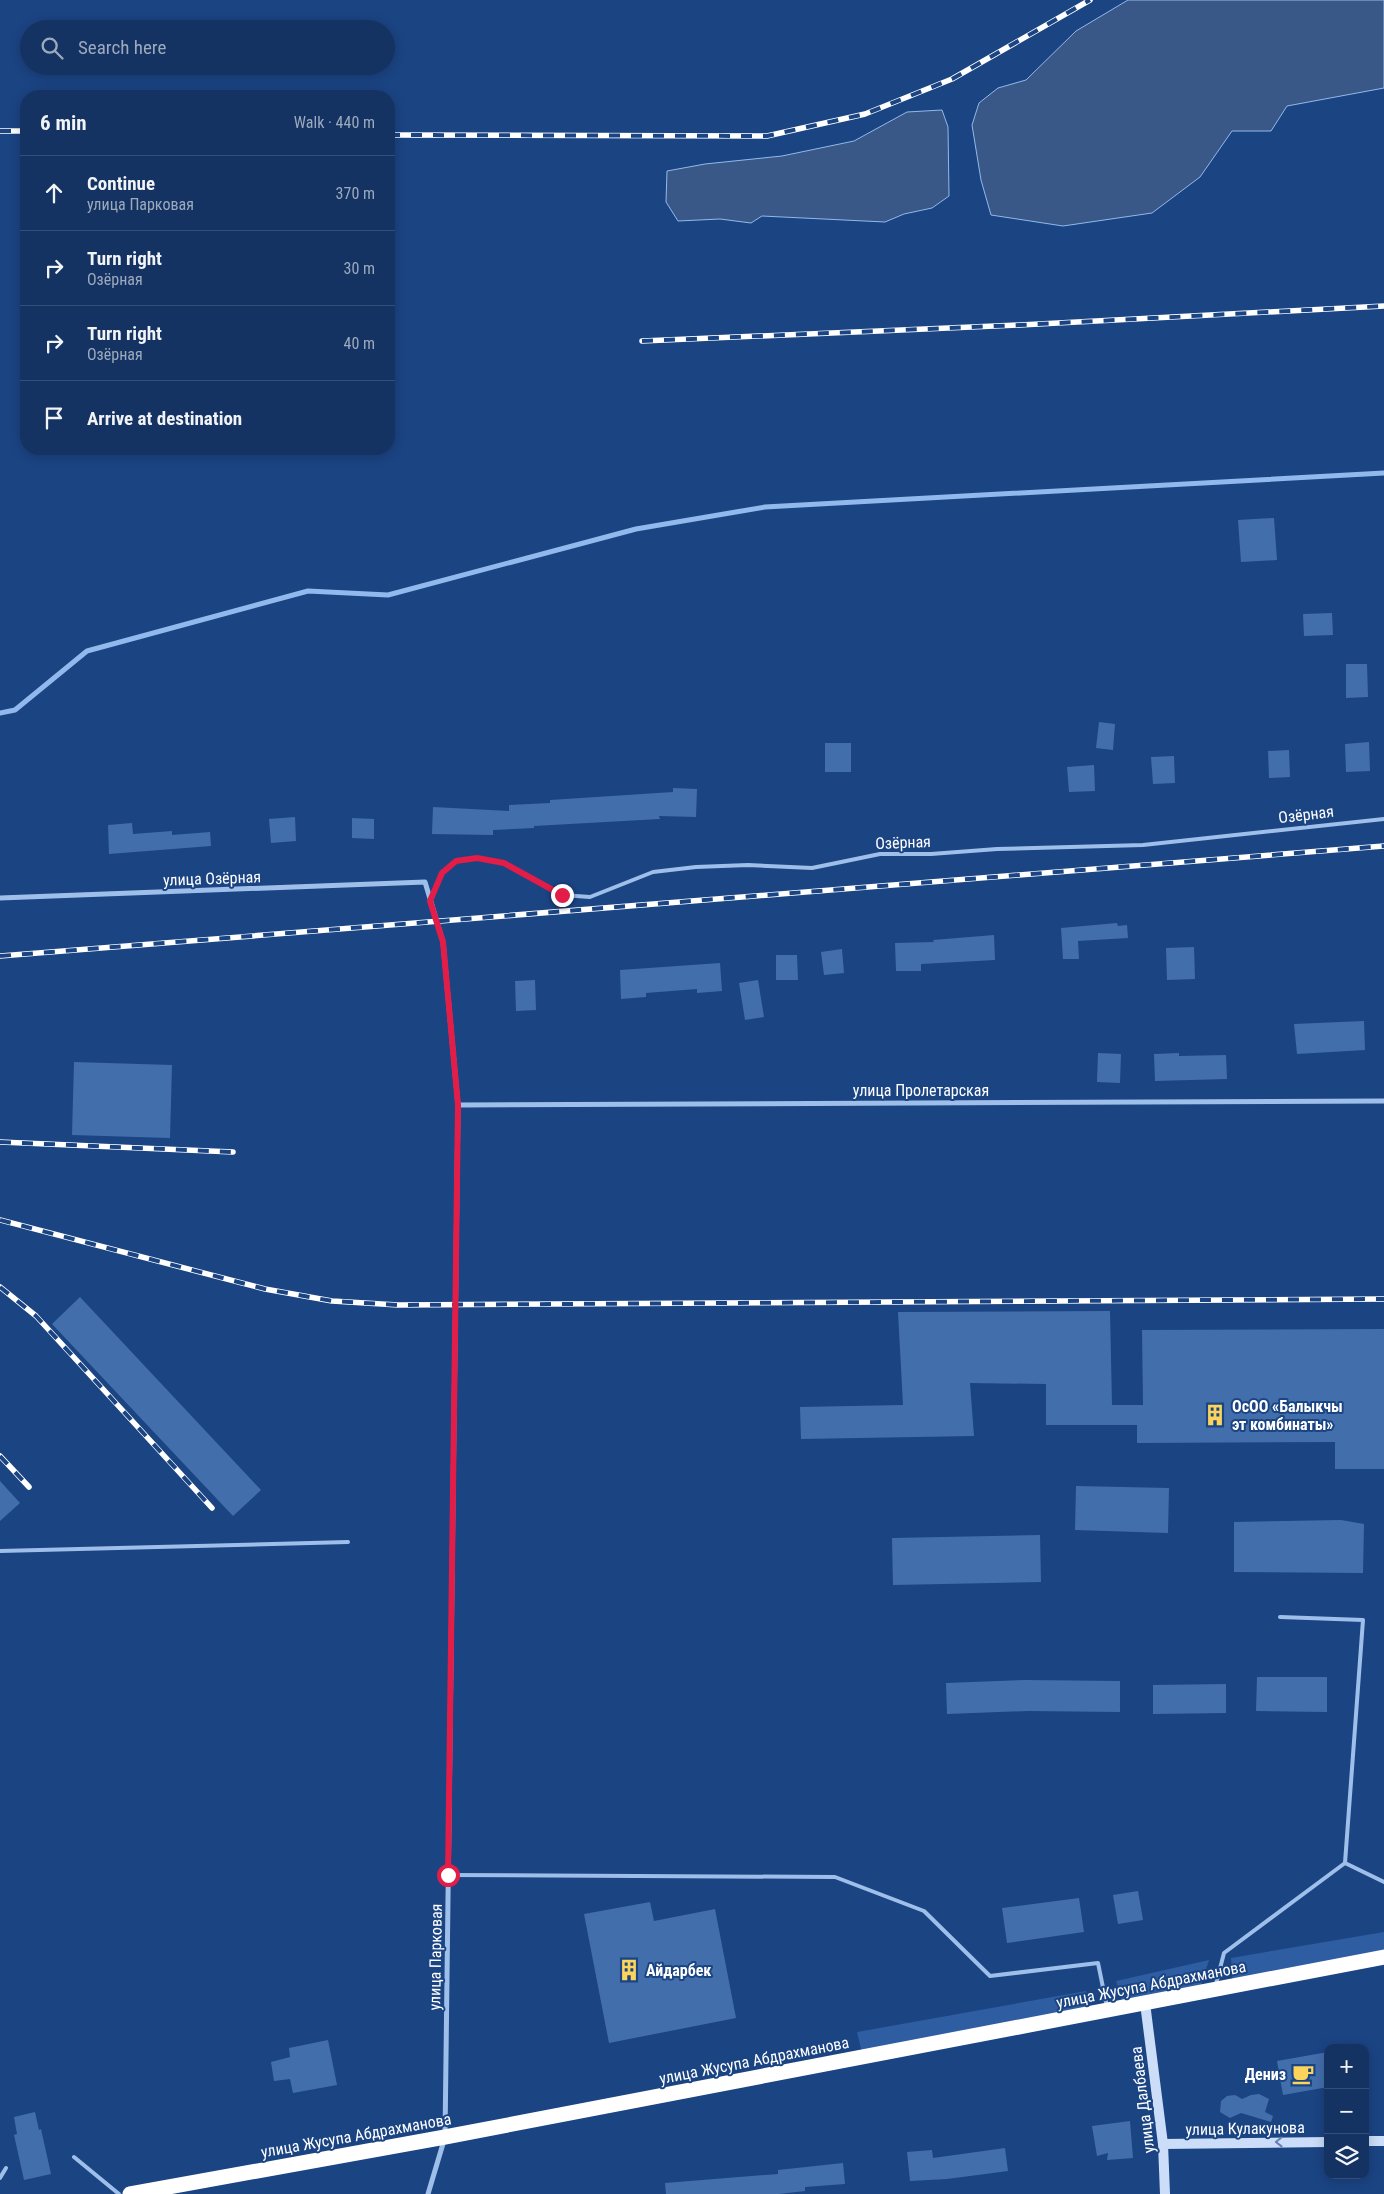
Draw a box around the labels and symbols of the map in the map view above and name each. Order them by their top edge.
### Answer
street label: Озёрная [1277,802,1335,827]
street label: Озёрная [875,832,931,853]
street label: улица Озёрная [163,867,261,890]
route end [551,884,574,907]
street label: улица Пролетарская [853,1081,989,1100]
place label: ОсОО «Балыкчы эт комбинаты» [1232,1397,1343,1434]
building icon: ОсОО «Балыкчы эт комбинаты» [1202,1402,1228,1428]
route start [437,1864,460,1887]
street label: улица Парковая [425,1903,446,2011]
building icon: Айдарбек [616,1957,642,1983]
street label: улица Жусупа Абдрахманова [1055,1957,1248,2012]
place label: Айдарбек [646,1961,711,1980]
street label: улица Жусупа Абдрахманова [658,2033,851,2088]
street label: улица Далбаева [1127,2045,1158,2154]
cafe icon: Дениз [1290,2061,1316,2087]
place label: Дениз [1245,2065,1286,2084]
street label: улица Жусупа Абдрахманова [260,2109,453,2162]
street label: улица Кулакунова [1185,2118,1305,2139]
one-way arrow [1275,2137,1282,2147]

